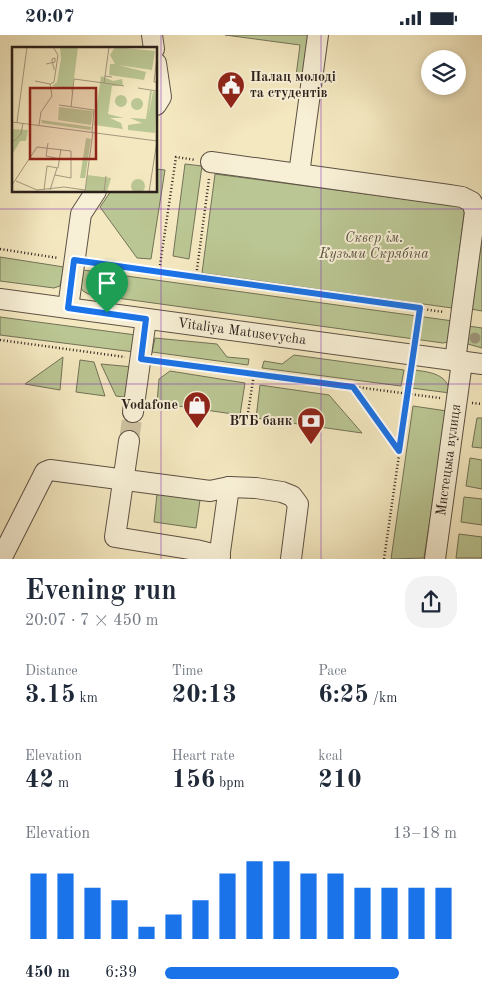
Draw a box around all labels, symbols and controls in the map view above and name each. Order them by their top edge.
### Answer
text: 20:07 [25,8,74,27]
inset map [12,47,158,193]
map controls [421,50,466,95]
button: layers [421,50,466,95]
public building icon: Палац молоді та студентів [216,70,246,109]
place label: Палац молоді та студентів [250,70,336,100]
park label: Сквер ім. Кузьми Скрябіна [318,231,429,262]
pin [86,262,128,313]
icon: arrive [93,269,121,297]
street label: Vitaliya Matusevycha [177,316,307,347]
shop icon: Vodafone [182,390,212,429]
place label: Vodafone [120,398,178,412]
street label: Мистецька вулиця [434,403,463,517]
bank icon: ВТБ банк [296,406,326,445]
place label: ВТБ банк [229,414,293,428]
button: share [405,576,457,628]
text: Evening run [25,578,177,606]
text: 20:07 · 7 × 450 m [25,613,158,629]
text: Distance [25,664,78,678]
text: Time [172,664,203,678]
text: Pace [318,664,347,678]
text: 3.15 [25,683,76,708]
text: 20:13 [172,683,237,708]
text: 6:25 [318,683,369,708]
text: km [76,691,98,705]
text: /km [369,691,397,705]
text: Elevation [25,749,82,763]
text: Heart rate [172,749,235,763]
text: kcal [318,749,342,763]
text: 42 [25,768,54,793]
text: 156 [172,768,215,793]
text: 210 [318,768,362,793]
text: m [54,776,69,790]
text: bpm [215,776,245,790]
text: Elevation [25,826,90,842]
text: 13–18 m [393,826,457,842]
text: 450 m [25,965,70,981]
text: 6:39 [105,965,137,981]

